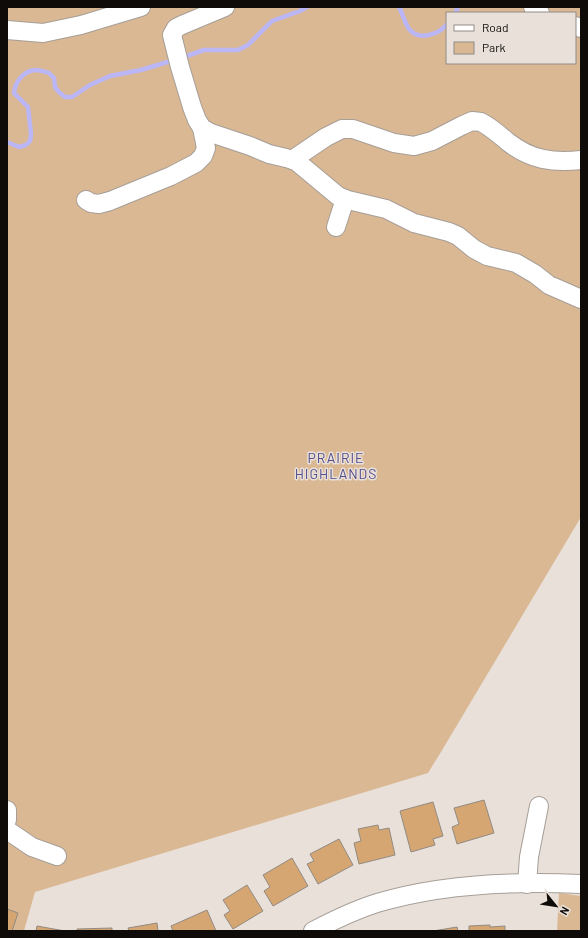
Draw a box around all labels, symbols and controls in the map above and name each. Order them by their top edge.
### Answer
legend [446,12,576,64]
text: Road [482,20,509,34]
text: Park [482,40,506,54]
district label: PRAIRIE HIGHLANDS [295,449,377,482]
north arrow [536,886,576,926]
text: N [558,905,573,918]

